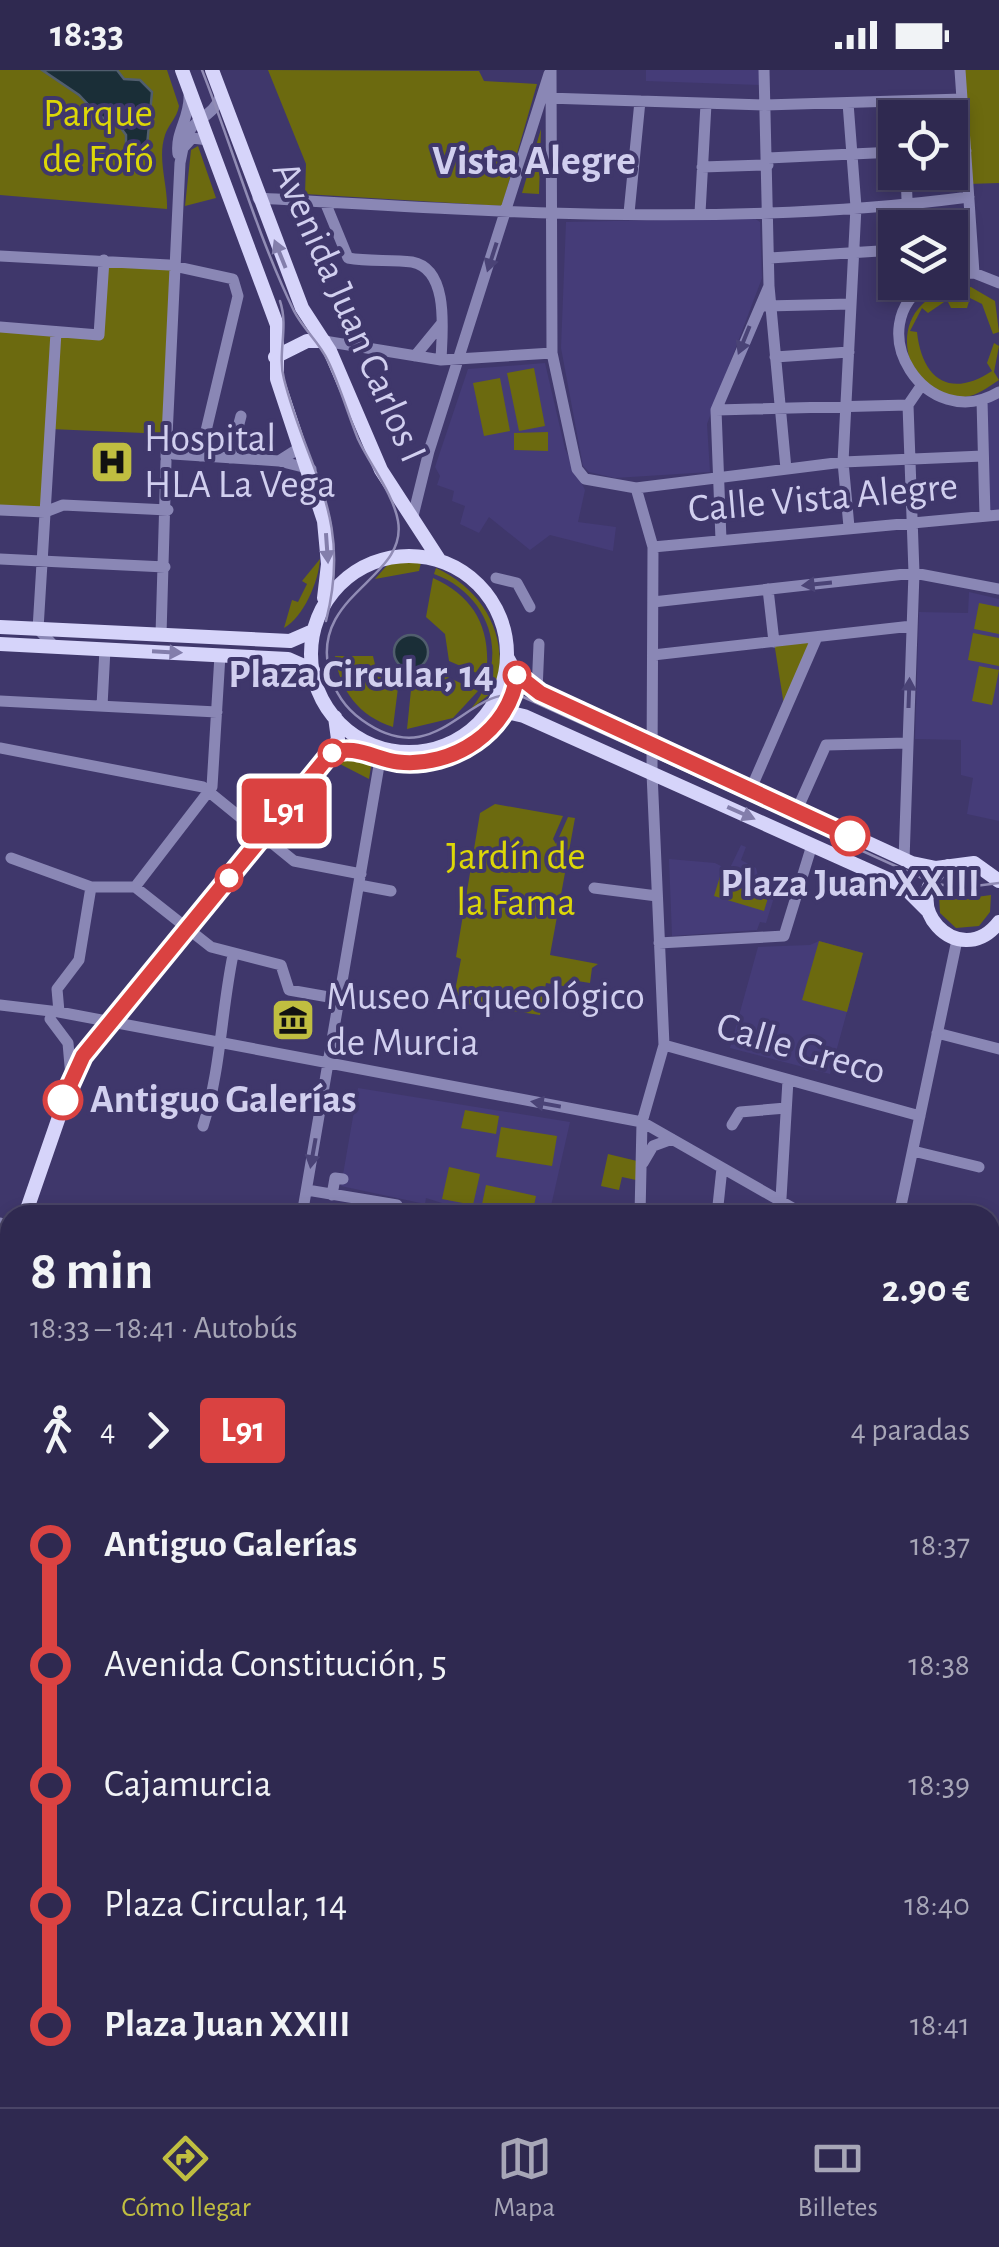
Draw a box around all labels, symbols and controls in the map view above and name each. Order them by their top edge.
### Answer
text: 18:33 [50,16,124,54]
park label: Parque de Fofó [42,94,154,180]
map controls [878,100,968,300]
button: locate [878,100,968,190]
district label: Vista Alegre [432,140,636,182]
street label: Avenida Juan Carlos I [265,156,433,468]
button: layers [878,210,968,300]
one-way arrow [272,239,288,269]
one-way arrow [484,243,499,273]
one-way arrow [736,325,752,355]
place label: Hospital HLA La Vega [144,419,336,505]
hospital icon: Hospital HLA La Vega [89,439,135,485]
street label: Calle Vista Alegre [686,466,960,530]
one-way arrow [319,532,335,564]
one-way arrow [801,576,833,592]
one-way arrow [152,645,184,661]
place label: Plaza Circular, 14 [228,655,494,695]
marker: Plaza Circular, 14 [504,662,530,688]
one-way arrow [902,676,918,708]
unlabelled marker [319,740,345,766]
line badge: L91 [226,778,342,844]
text: L91 [262,794,306,829]
one-way arrow [726,805,756,821]
marker: Plaza Juan XXIII [831,817,869,855]
park label: Jardín de la Fama [446,837,586,923]
place label: Plaza Juan XXIII [720,864,980,904]
unlabelled marker [216,865,242,891]
place label: Museo Arqueológico de Murcia [326,977,645,1063]
museum icon: Museo Arqueológico de Murcia [270,997,316,1043]
street label: Calle Greco [712,1006,890,1092]
place label: Antiguo Galerías [90,1080,357,1120]
marker: Antiguo Galerías [44,1081,82,1119]
one-way arrow [530,1096,561,1111]
one-way arrow [305,1138,320,1170]
text: 8 min [30,1244,153,1299]
text: 2.90 € [882,1271,970,1309]
text: 18:33 – 18:41 · Autobús [30,1312,298,1344]
icon: walk [30,1403,85,1458]
icon: forward [130,1403,185,1458]
text: L91 [220,1413,265,1448]
text: 4 [100,1414,115,1446]
text: 4 paradas [851,1414,970,1446]
text: Antiguo Galerías [104,1526,357,1564]
text: 18:37 [910,1529,970,1561]
text: Avenida Constitución, 5 [104,1646,447,1684]
text: 18:38 [908,1649,970,1681]
text: Cajamurcia [104,1766,272,1804]
text: 18:39 [908,1769,970,1801]
text: Plaza Circular, 14 [104,1886,347,1924]
text: 18:40 [904,1889,970,1921]
text: Plaza Juan XXIII [104,2006,350,2044]
text: 18:41 [910,2009,970,2041]
tab: Cómo llegar [121,2131,251,2225]
tab: Mapa [493,2131,555,2225]
tab: Billetes [797,2131,878,2225]

